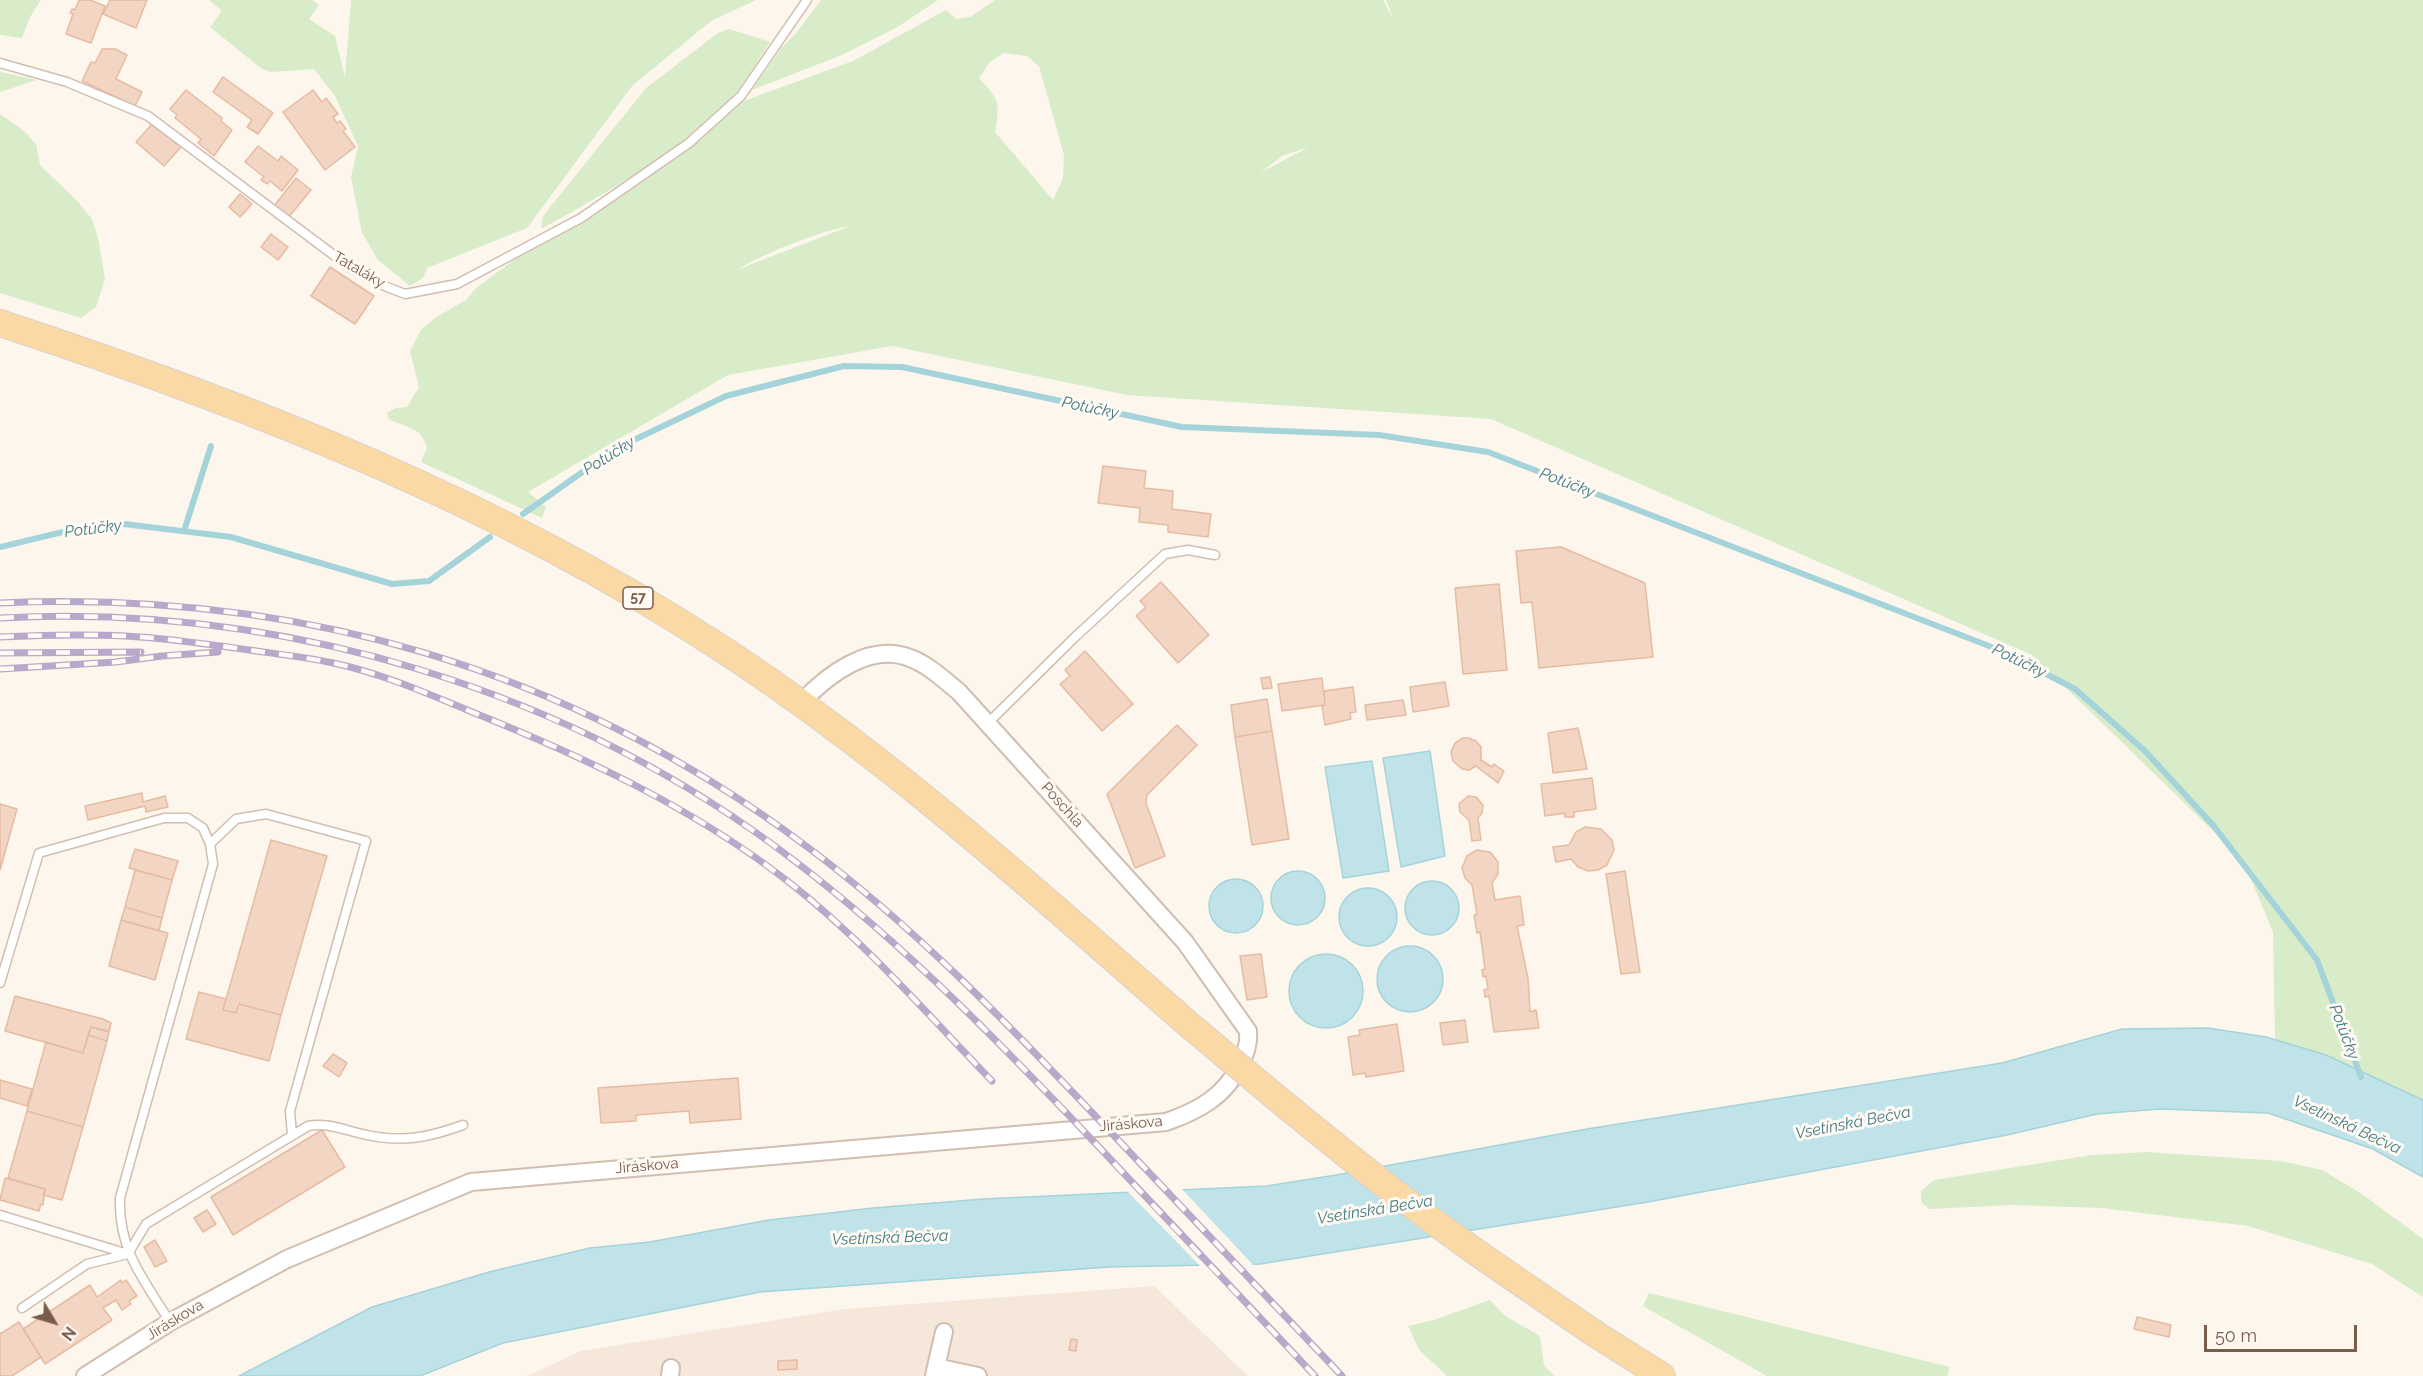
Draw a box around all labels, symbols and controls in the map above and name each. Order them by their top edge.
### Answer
street label: Tataláky [330,248,388,292]
water label: Potůčky [1060,393,1120,423]
water label: Potůčky [580,433,638,479]
water label: Potůčky [1537,464,1597,502]
water label: Potůčky [63,516,123,542]
road number: 57 [623,587,653,609]
water label: Potůčky [1989,640,2049,682]
street label: Poschla [1037,779,1087,831]
water label: Potůčky [2325,1002,2363,1062]
water label: Vsetínská Bečva [2290,1092,2404,1158]
water label: Vsetínská Bečva [1794,1102,1912,1144]
street label: Jiráskova [1099,1112,1163,1136]
street label: Jiráskova [615,1154,679,1178]
water label: Vsetínská Bečva [1316,1191,1434,1229]
water label: Vsetínská Bečva [831,1226,949,1250]
north arrow [24,1292,84,1352]
street label: Jiráskova [143,1296,207,1344]
scale bar [2207,1313,2360,1351]
text: N [57,1323,80,1344]
text: 50 m [2215,1325,2257,1346]

